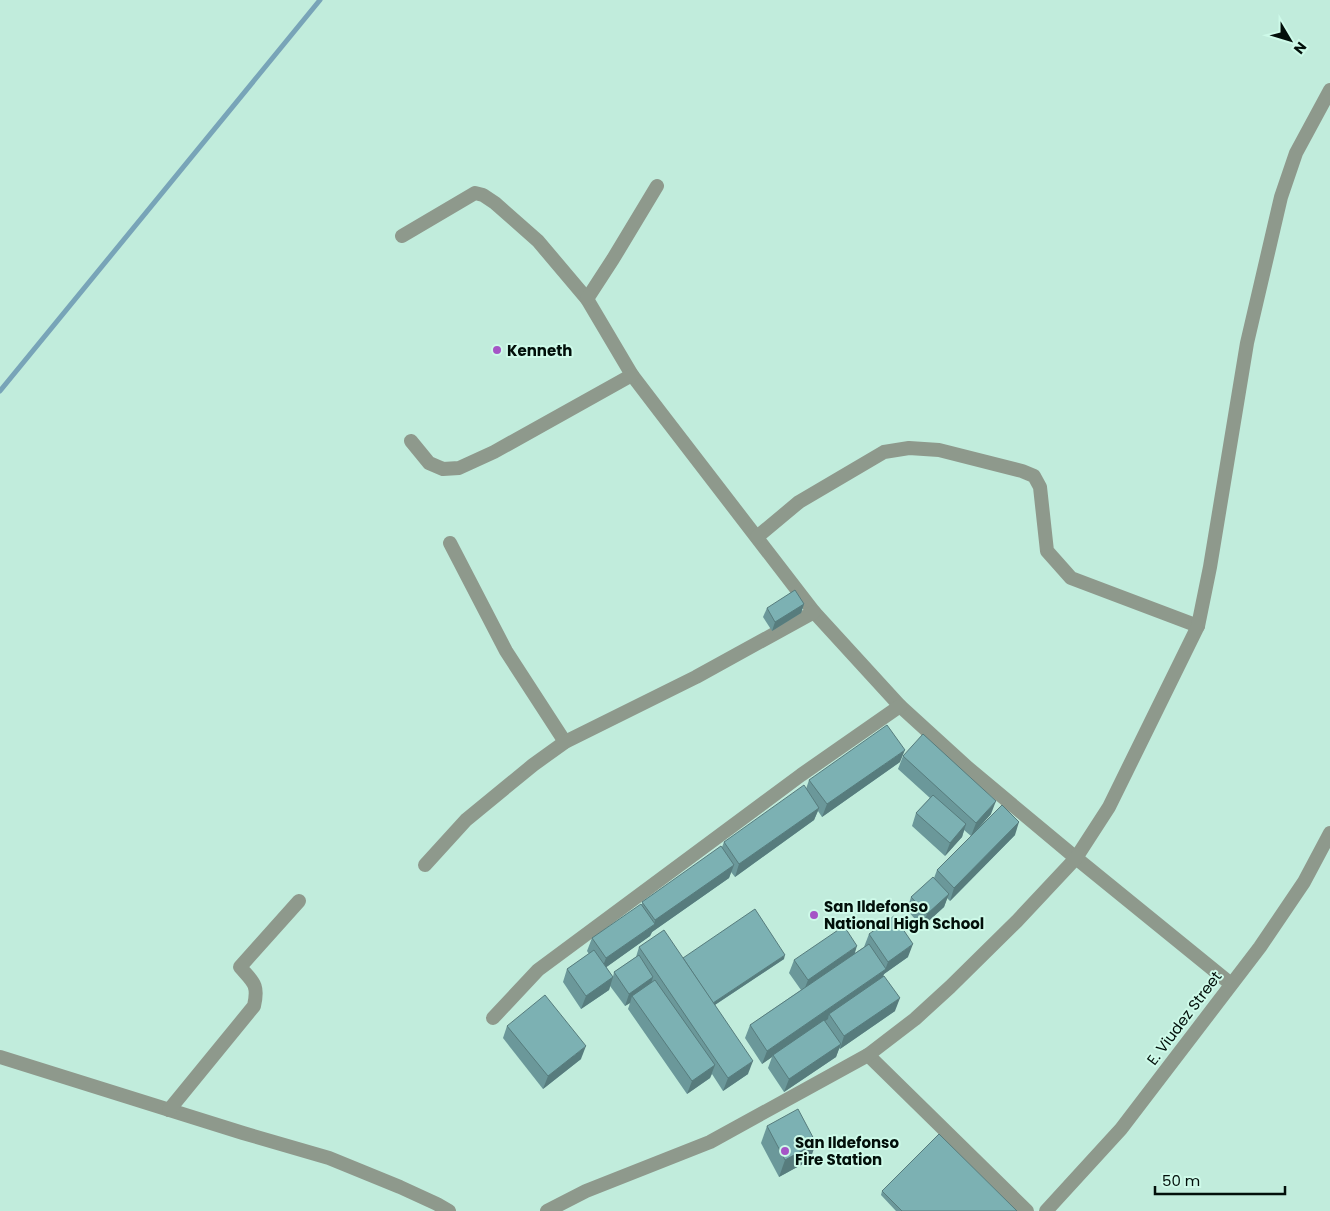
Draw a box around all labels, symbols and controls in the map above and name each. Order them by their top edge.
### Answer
north arrow [1265,15,1315,65]
text: N [1289,38,1311,58]
place label: Kenneth [507,340,572,361]
marker: Kenneth [491,344,503,356]
place label: San Ildefonso National High School [824,896,984,934]
marker: San Ildefonso National High School [808,909,820,921]
street label: E. Viudez Street [1142,967,1226,1069]
place label: San Ildefonso Fire Station [795,1132,899,1170]
marker: San Ildefonso Fire Station [779,1145,791,1157]
scale bar [1155,1164,1285,1196]
text: 50 m [1162,1170,1200,1191]

